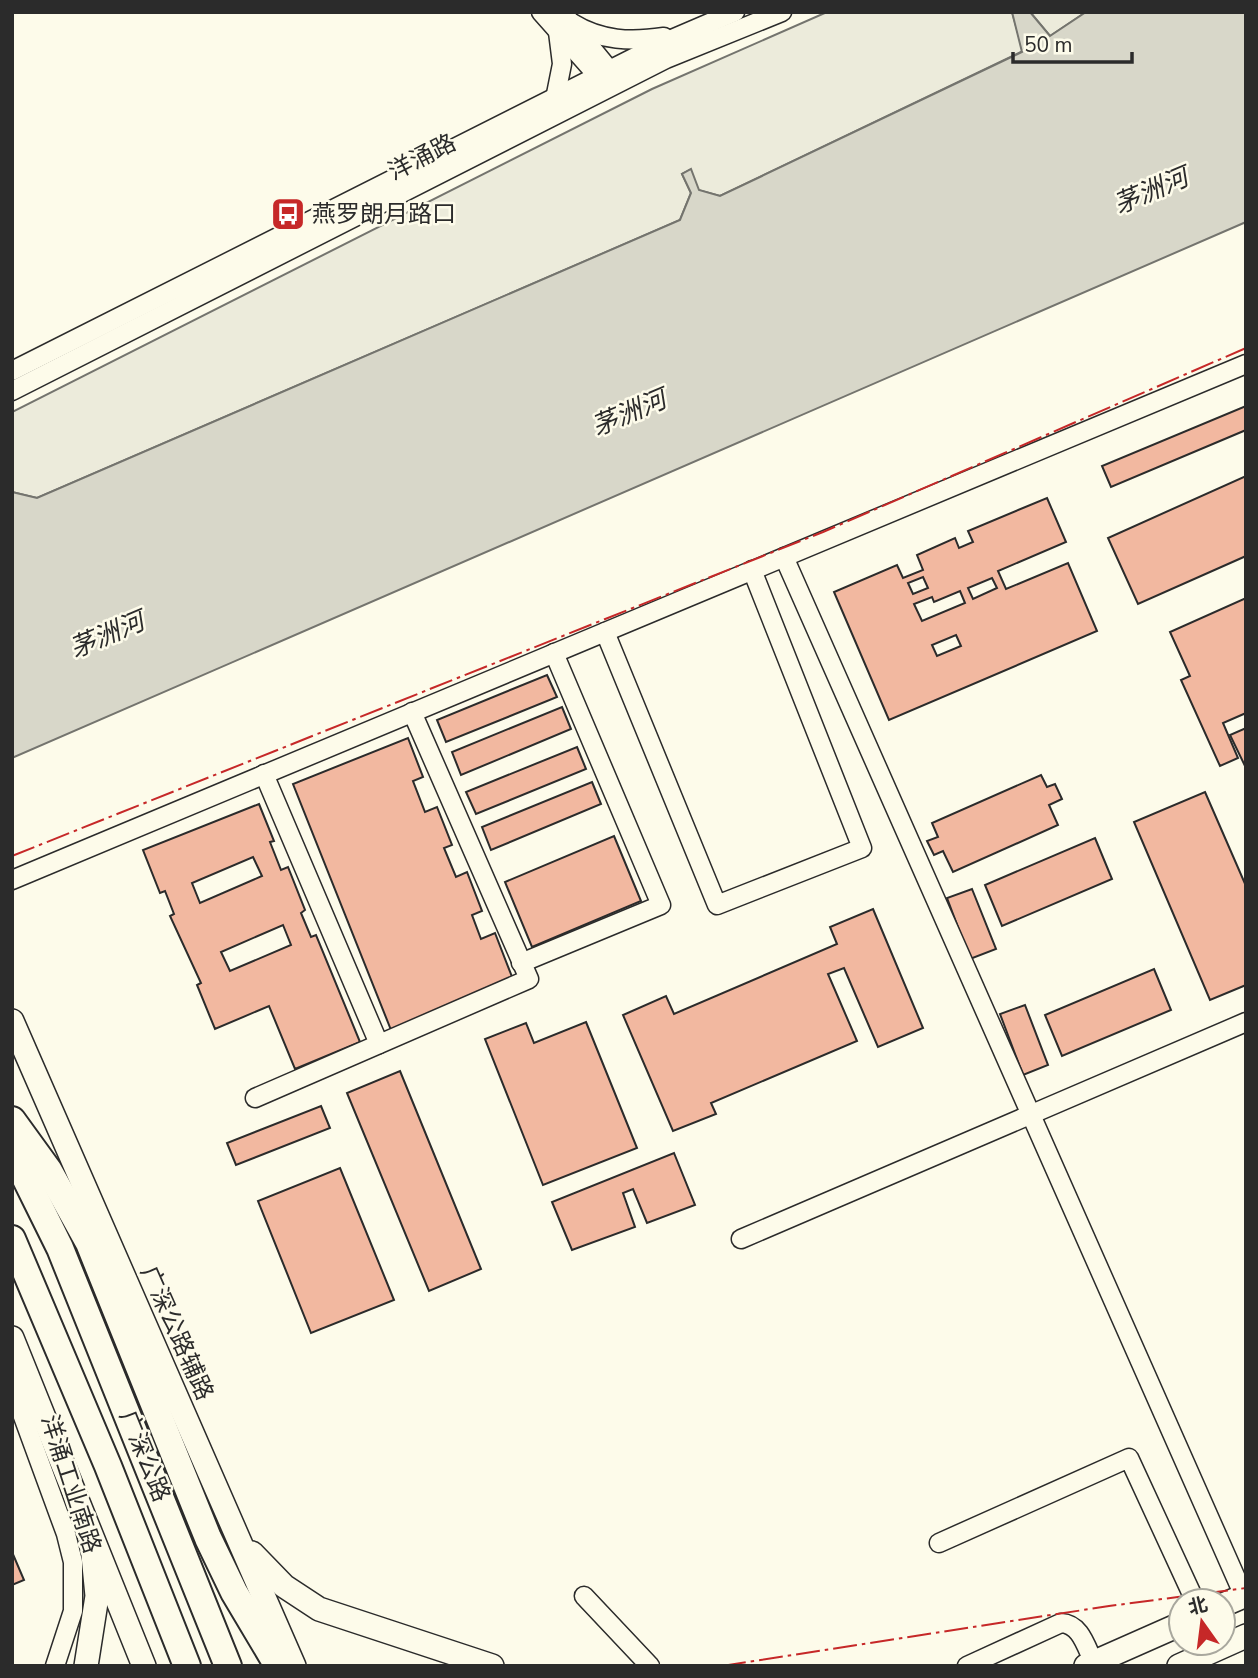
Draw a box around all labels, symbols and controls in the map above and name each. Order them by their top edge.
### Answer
scale bar [1013,21,1132,65]
text: 50 m [1024,31,1073,59]
street label: 洋涌路 [383,126,461,188]
water label: 茅洲河 [1108,158,1198,222]
bus stop icon: 燕罗朗月路口 [269,195,307,233]
place label: 燕罗朗月路口 [312,198,456,230]
water label: 茅洲河 [586,380,676,444]
water label: 茅洲河 [64,602,154,666]
street label: 广深公路辅路 [133,1261,221,1405]
street label: 广深公路 [112,1406,178,1506]
street label: 洋涌工业南路 [34,1411,108,1557]
north arrow [1167,1587,1237,1657]
text: 北 [1186,1592,1210,1621]

